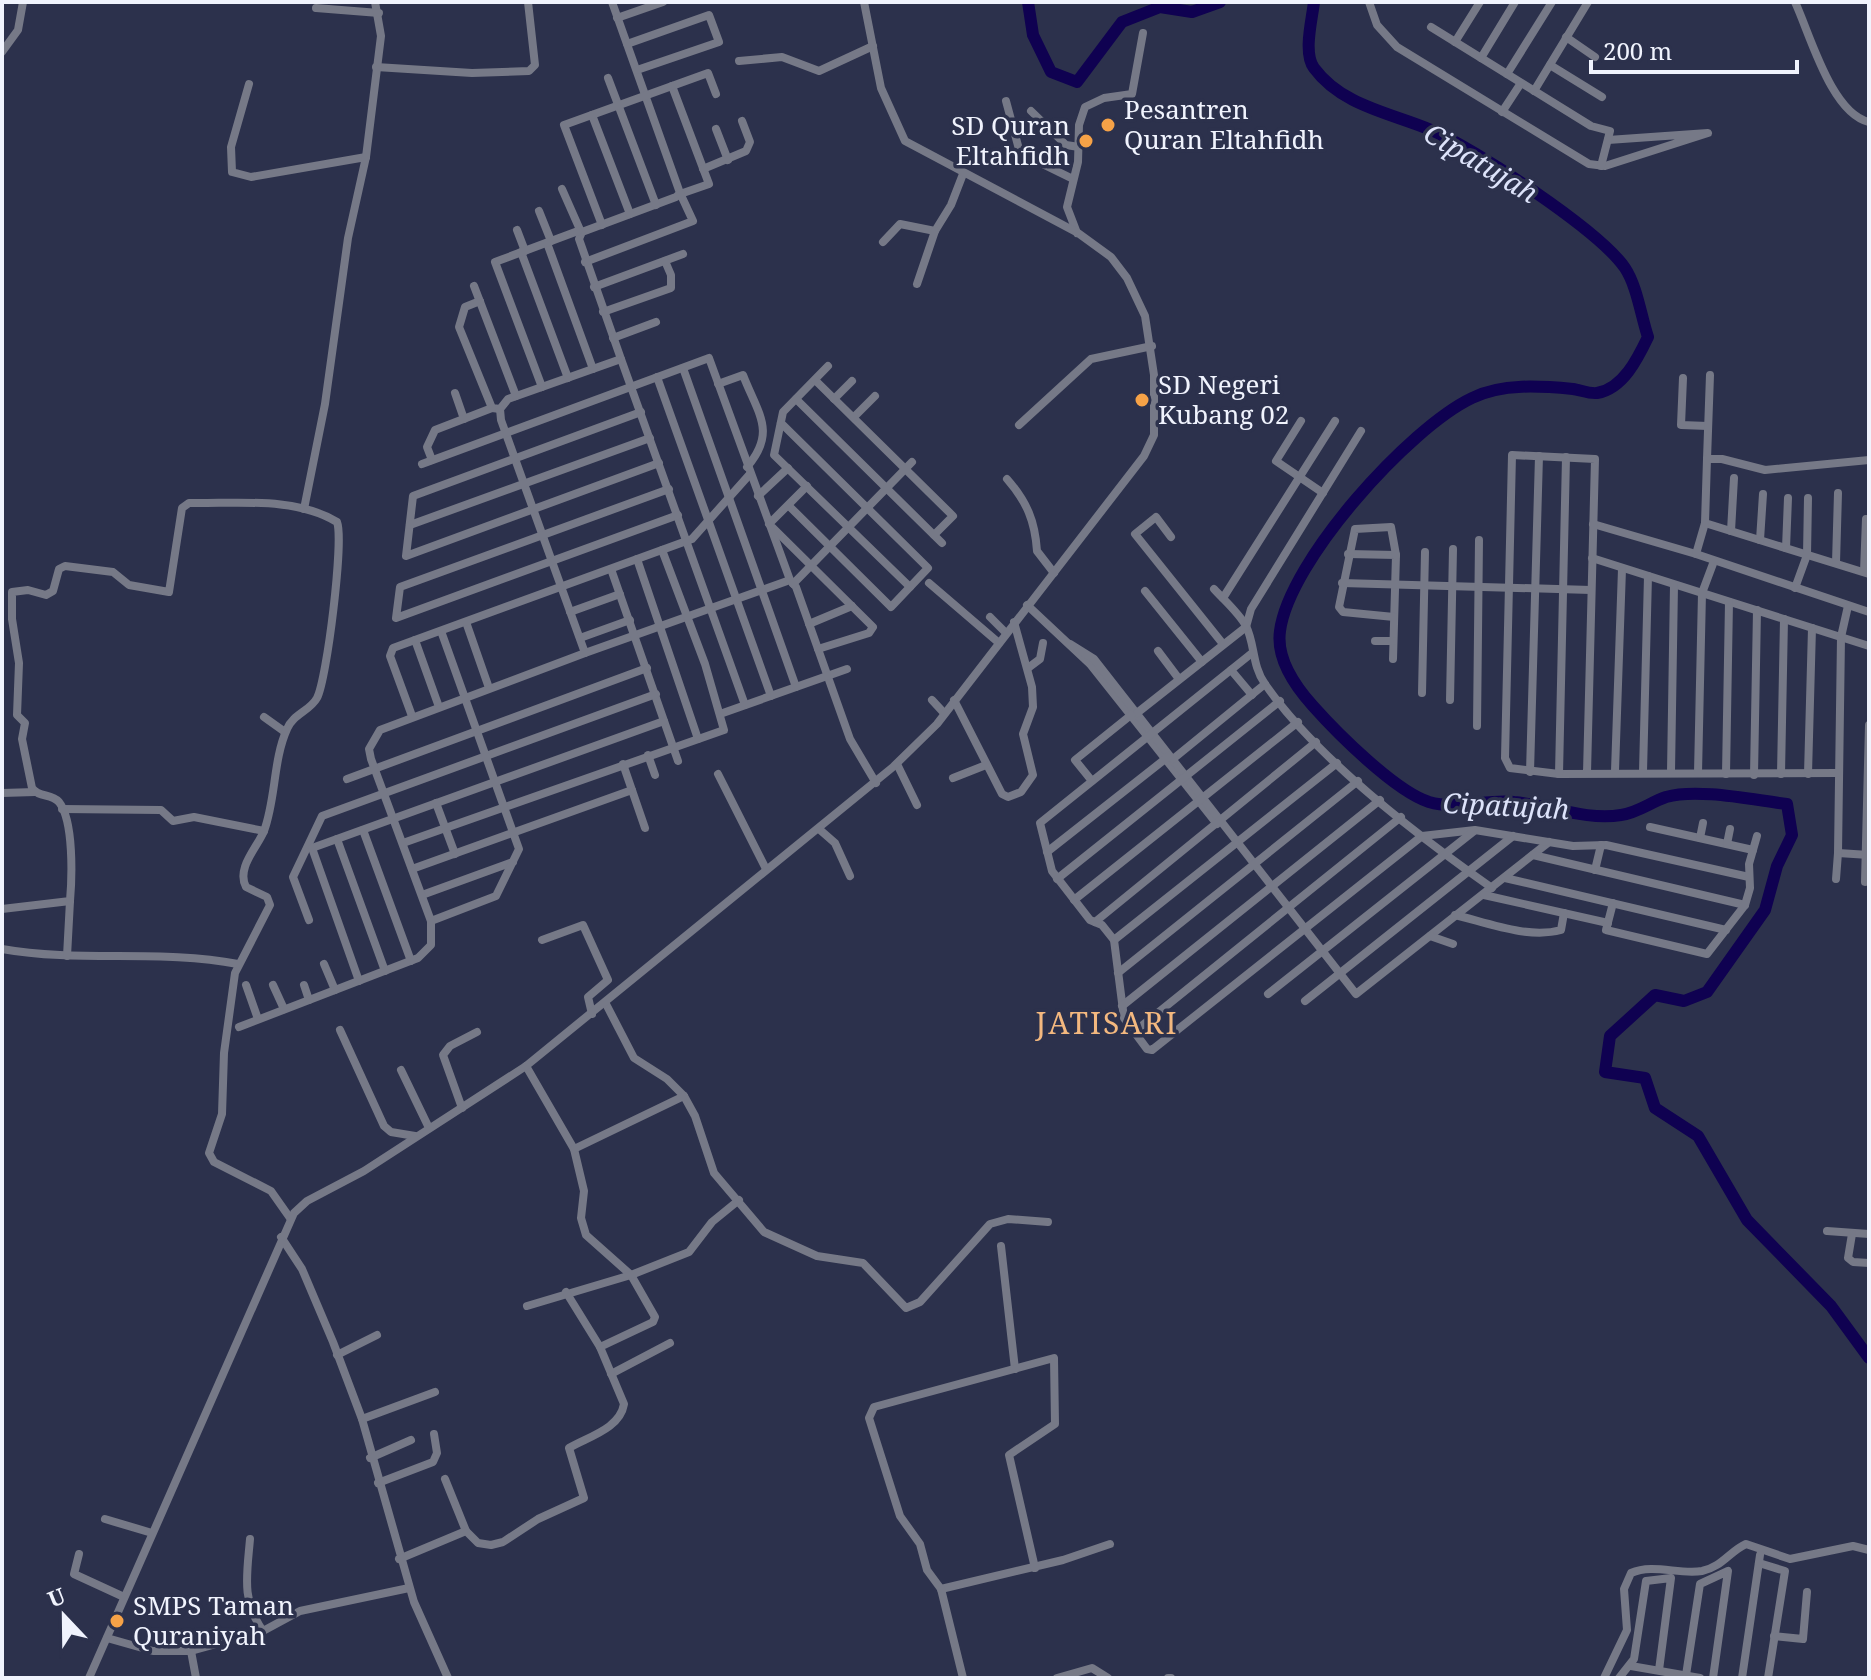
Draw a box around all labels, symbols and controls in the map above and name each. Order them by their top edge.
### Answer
scale bar [1591,24,1797,74]
text: 200 m [1603,34,1672,67]
place label: Pesantren Quran Eltahfidh [1124,91,1324,157]
place label: SD Quran Eltahfidh [951,107,1070,173]
water label: Cipatujah [1417,113,1546,211]
marker: Pesantren Quran Eltahfidh [1099,116,1117,134]
marker: SD Quran Eltahfidh [1077,132,1095,150]
place label: SD Negeri Kubang 02 [1158,366,1289,432]
marker: SD Negeri Kubang 02 [1133,391,1151,409]
water label: Cipatujah [1442,783,1571,827]
district label: JATISARI [1034,1002,1179,1043]
north arrow [24,1576,104,1656]
text: U [43,1579,70,1614]
place label: SMPS Taman Quraniyah [133,1587,294,1653]
marker: SMPS Taman Quraniyah [108,1612,126,1630]

